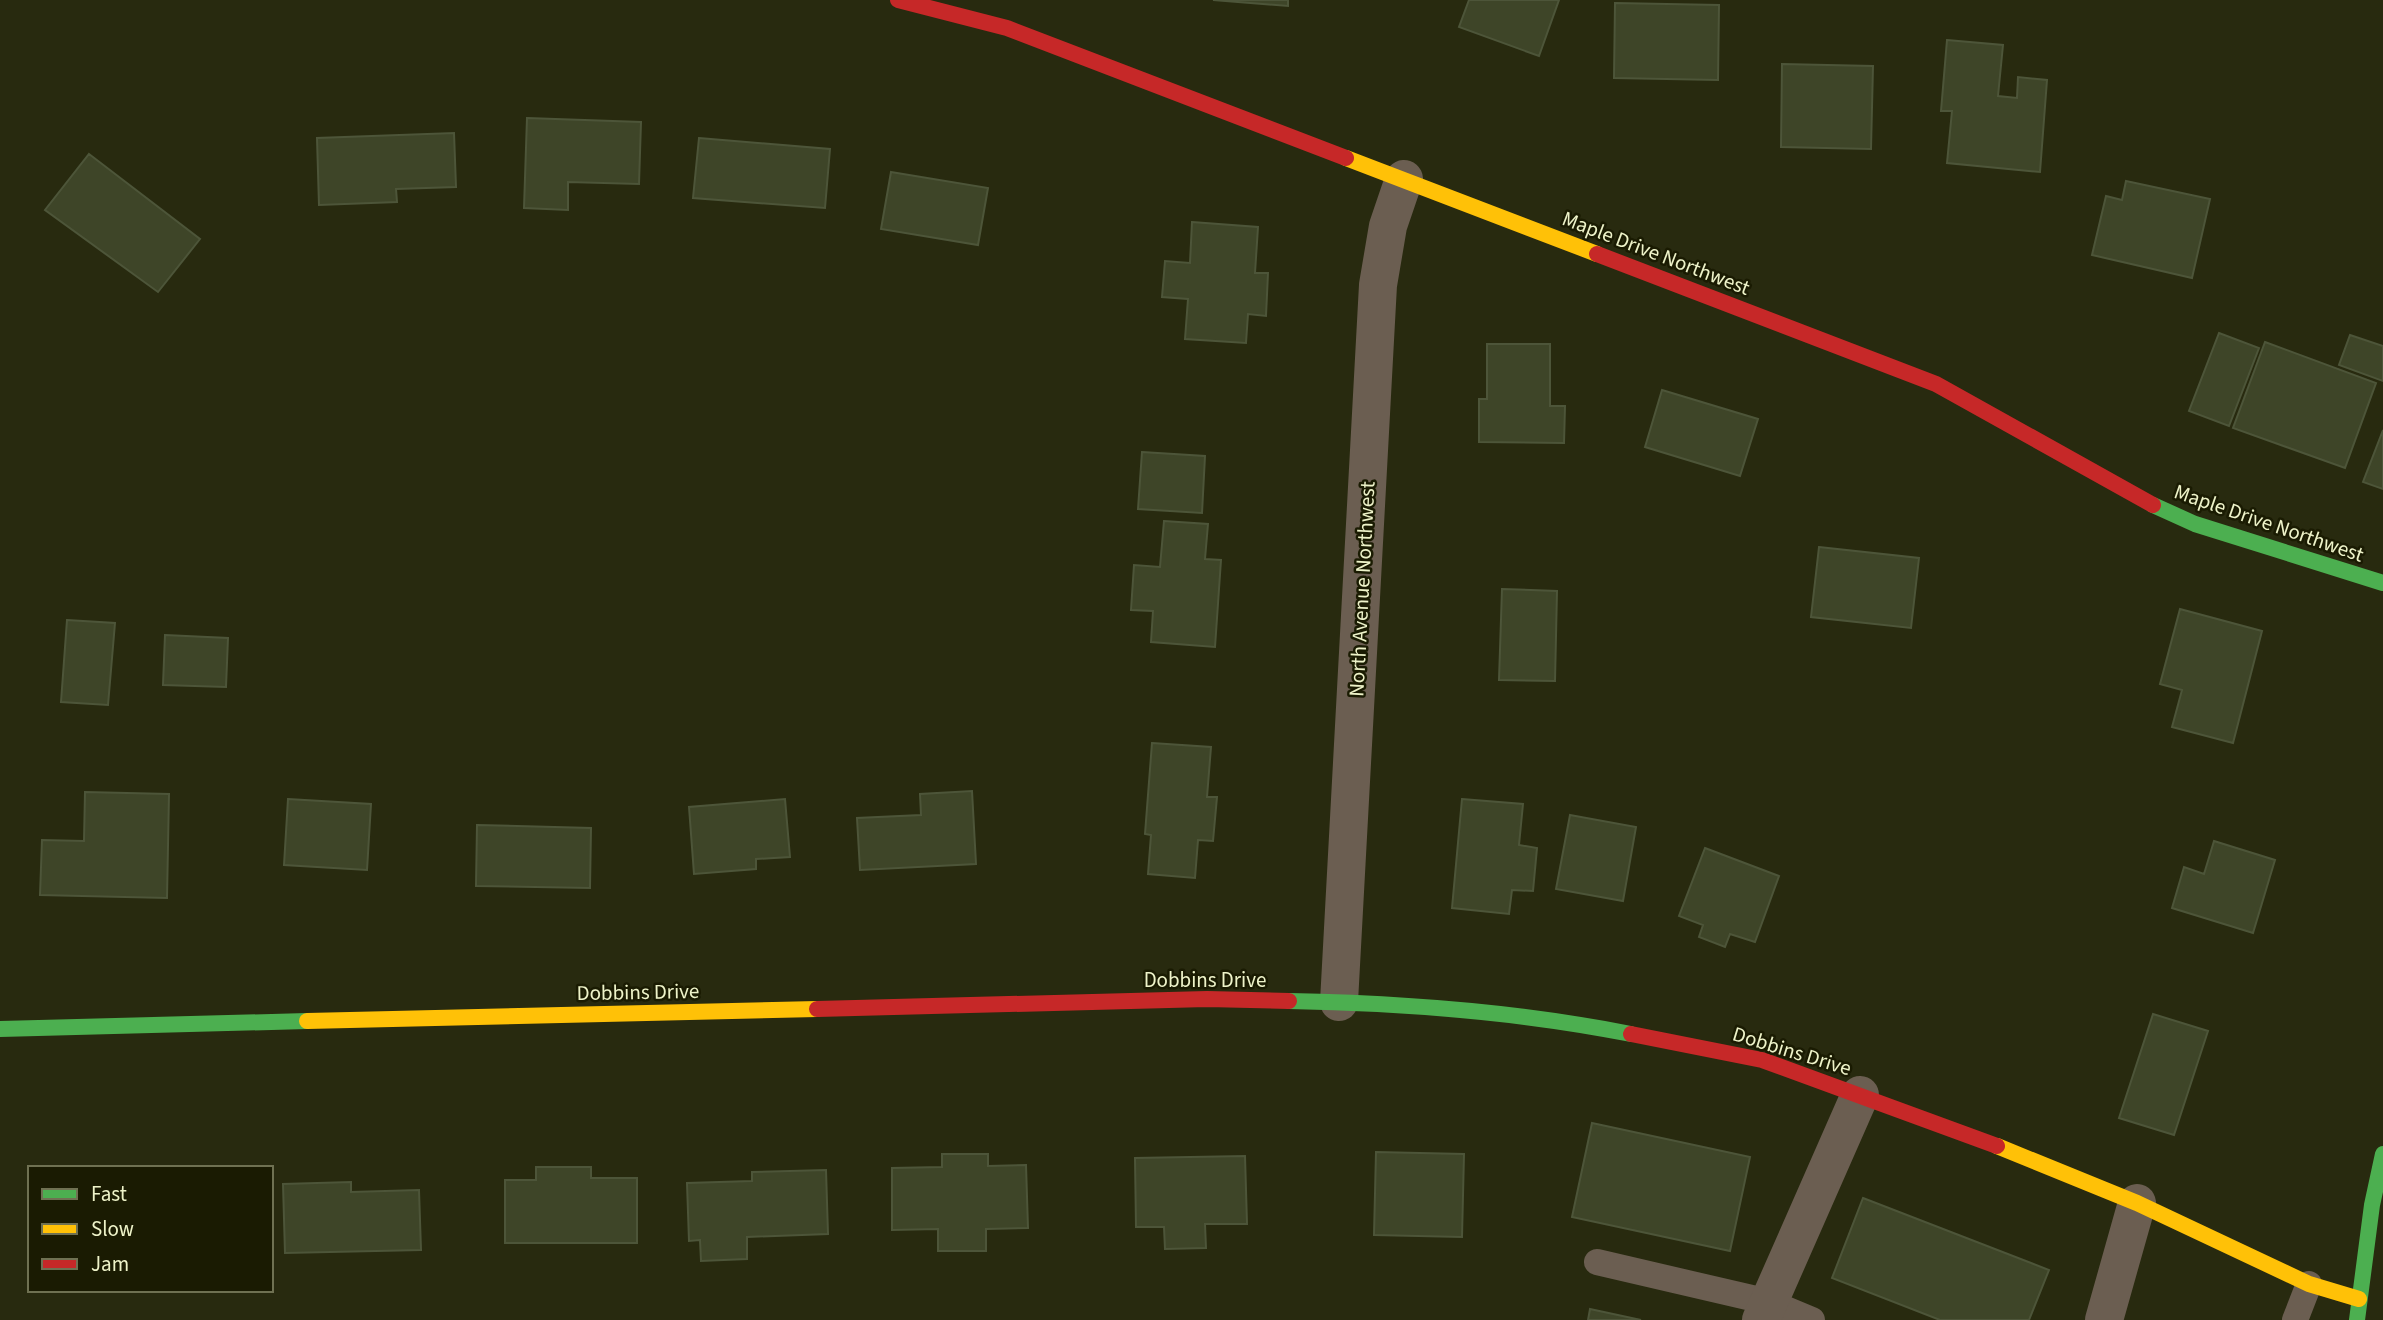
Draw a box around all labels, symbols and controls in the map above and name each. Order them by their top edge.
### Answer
street label: Maple Drive Northwest [1558,203,1754,303]
street label: Maple Drive Northwest [2170,476,2368,570]
street label: North Avenue Northwest [1341,481,1383,697]
street label: Dobbins Drive [1144,965,1266,995]
street label: Dobbins Drive [576,976,700,1008]
street label: Dobbins Drive [1729,1019,1855,1083]
legend [28,1166,273,1292]
text: Fast [91,1179,127,1209]
text: Slow [91,1214,134,1244]
text: Jam [91,1249,129,1279]

